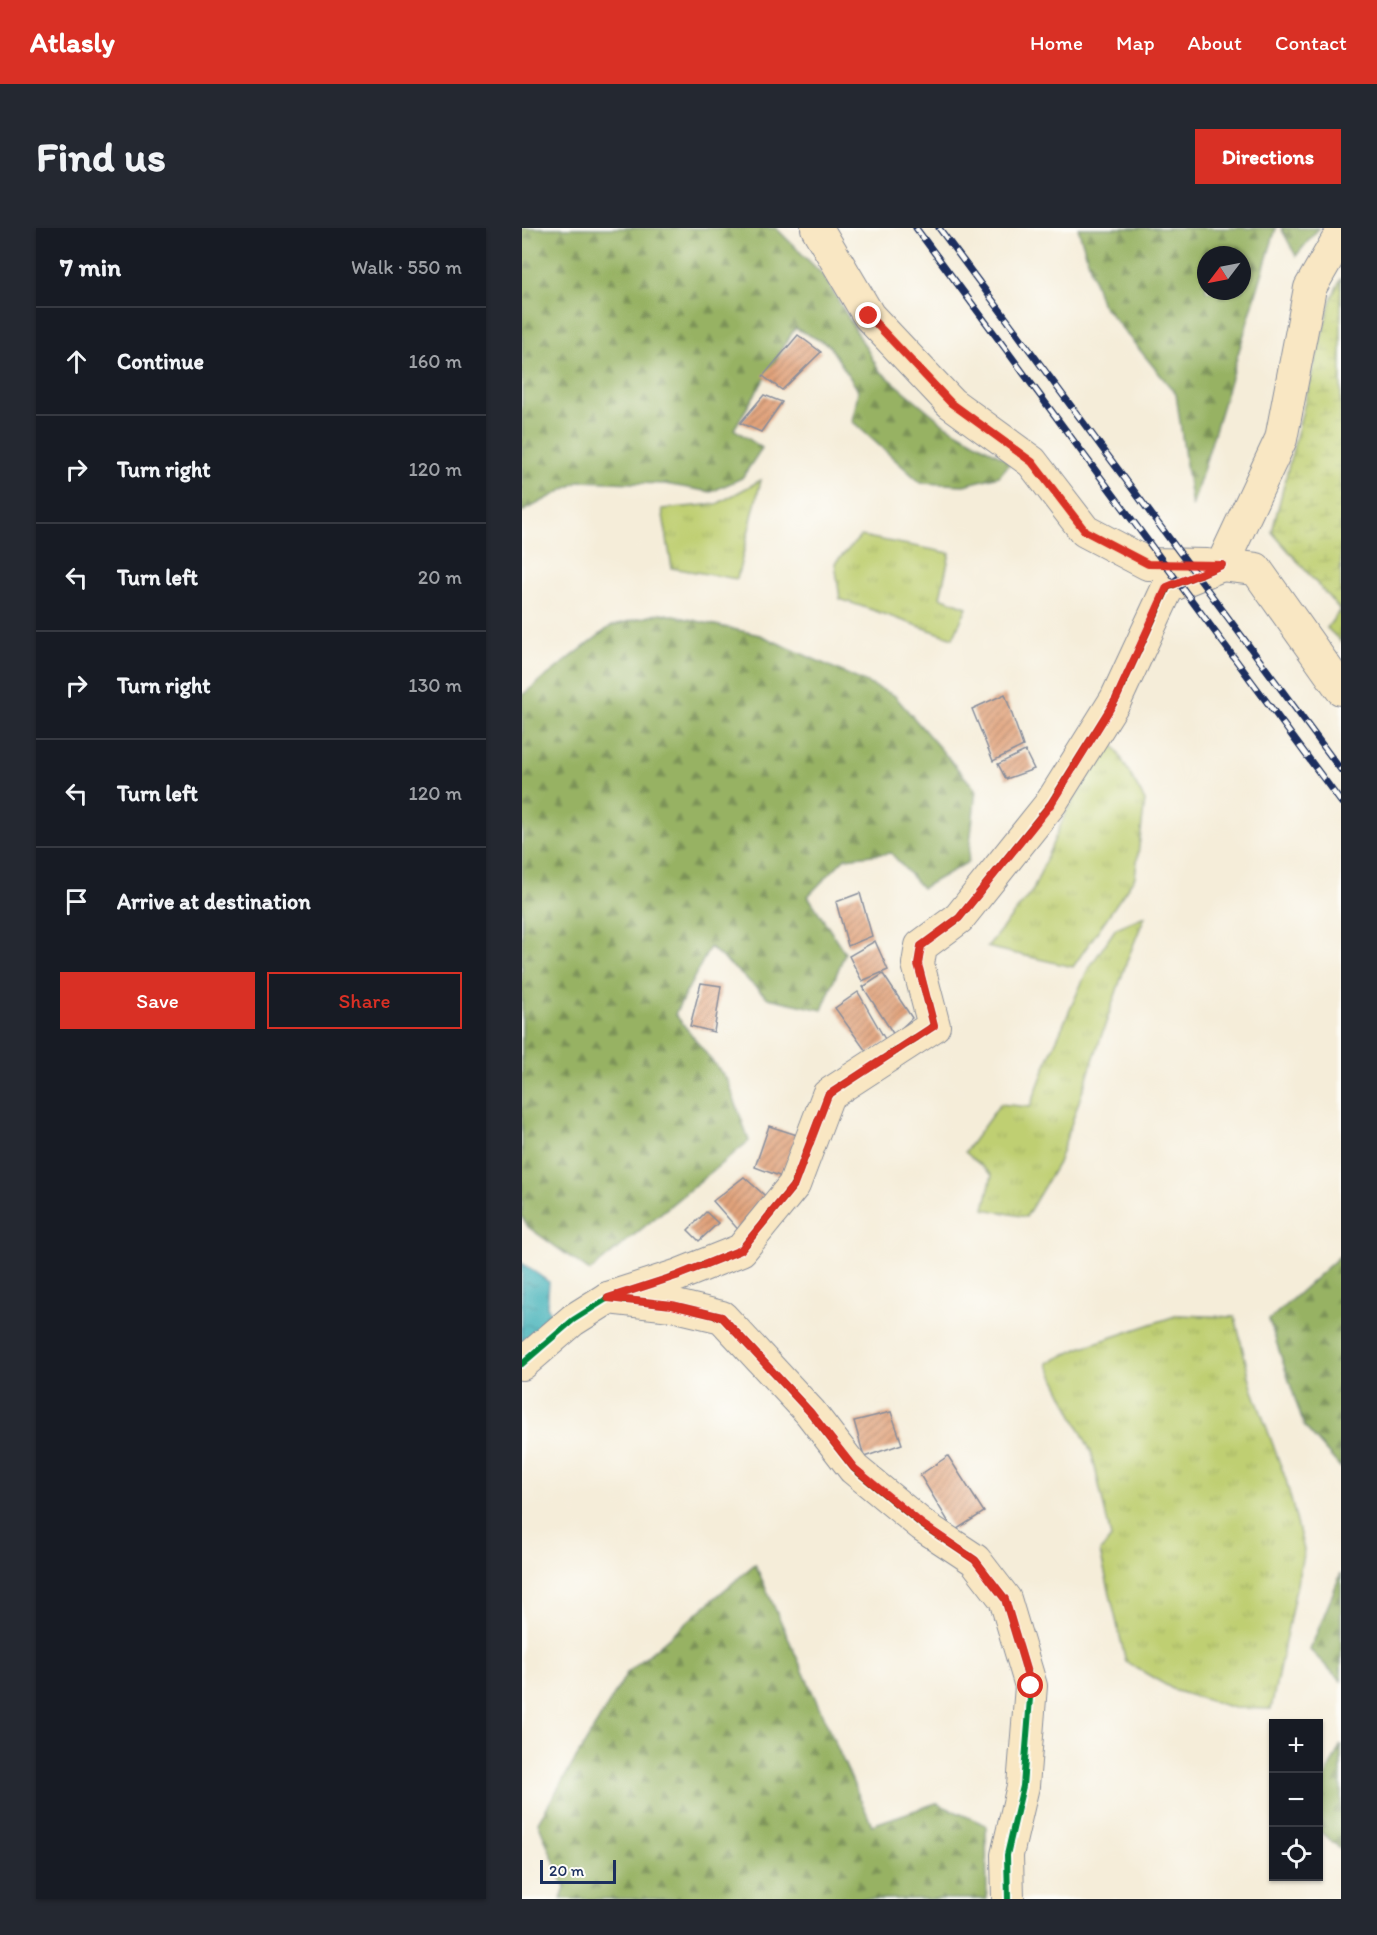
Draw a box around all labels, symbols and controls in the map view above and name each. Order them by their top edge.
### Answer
text: Atlasly [30,25,115,59]
text: Home [1030,30,1083,55]
text: Map [1116,30,1155,55]
text: About [1188,30,1242,55]
text: Contact [1275,30,1347,55]
button: Directions [1195,129,1341,184]
text: Find us [36,131,166,182]
north arrow [1197,246,1251,300]
text: 7 min [60,251,121,283]
text: Walk · 550 m [351,255,462,279]
route end [855,302,881,328]
icon: ahead [60,345,93,378]
text: Continue [117,348,204,375]
text: 160 m [409,349,462,373]
icon: right [60,453,93,486]
text: Turn right [117,456,211,483]
text: 120 m [409,457,462,481]
icon: left [60,561,93,594]
text: Turn left [117,564,198,591]
text: 20 m [418,565,462,589]
icon: right [60,669,93,702]
text: Turn right [117,672,211,699]
text: 130 m [408,673,462,697]
icon: left [60,777,93,810]
text: Turn left [117,780,198,807]
text: 120 m [409,781,462,805]
icon: arrive [60,885,93,918]
text: Arrive at destination [117,888,311,915]
button: Save [60,972,255,1029]
button: Share [267,972,462,1029]
route start [1017,1672,1043,1698]
map controls [1269,1719,1323,1881]
button: + [1269,1719,1323,1773]
button: − [1269,1773,1323,1827]
button: locate [1269,1827,1323,1881]
scale bar [540,1857,616,1884]
text: 20 m [549,1861,584,1880]

